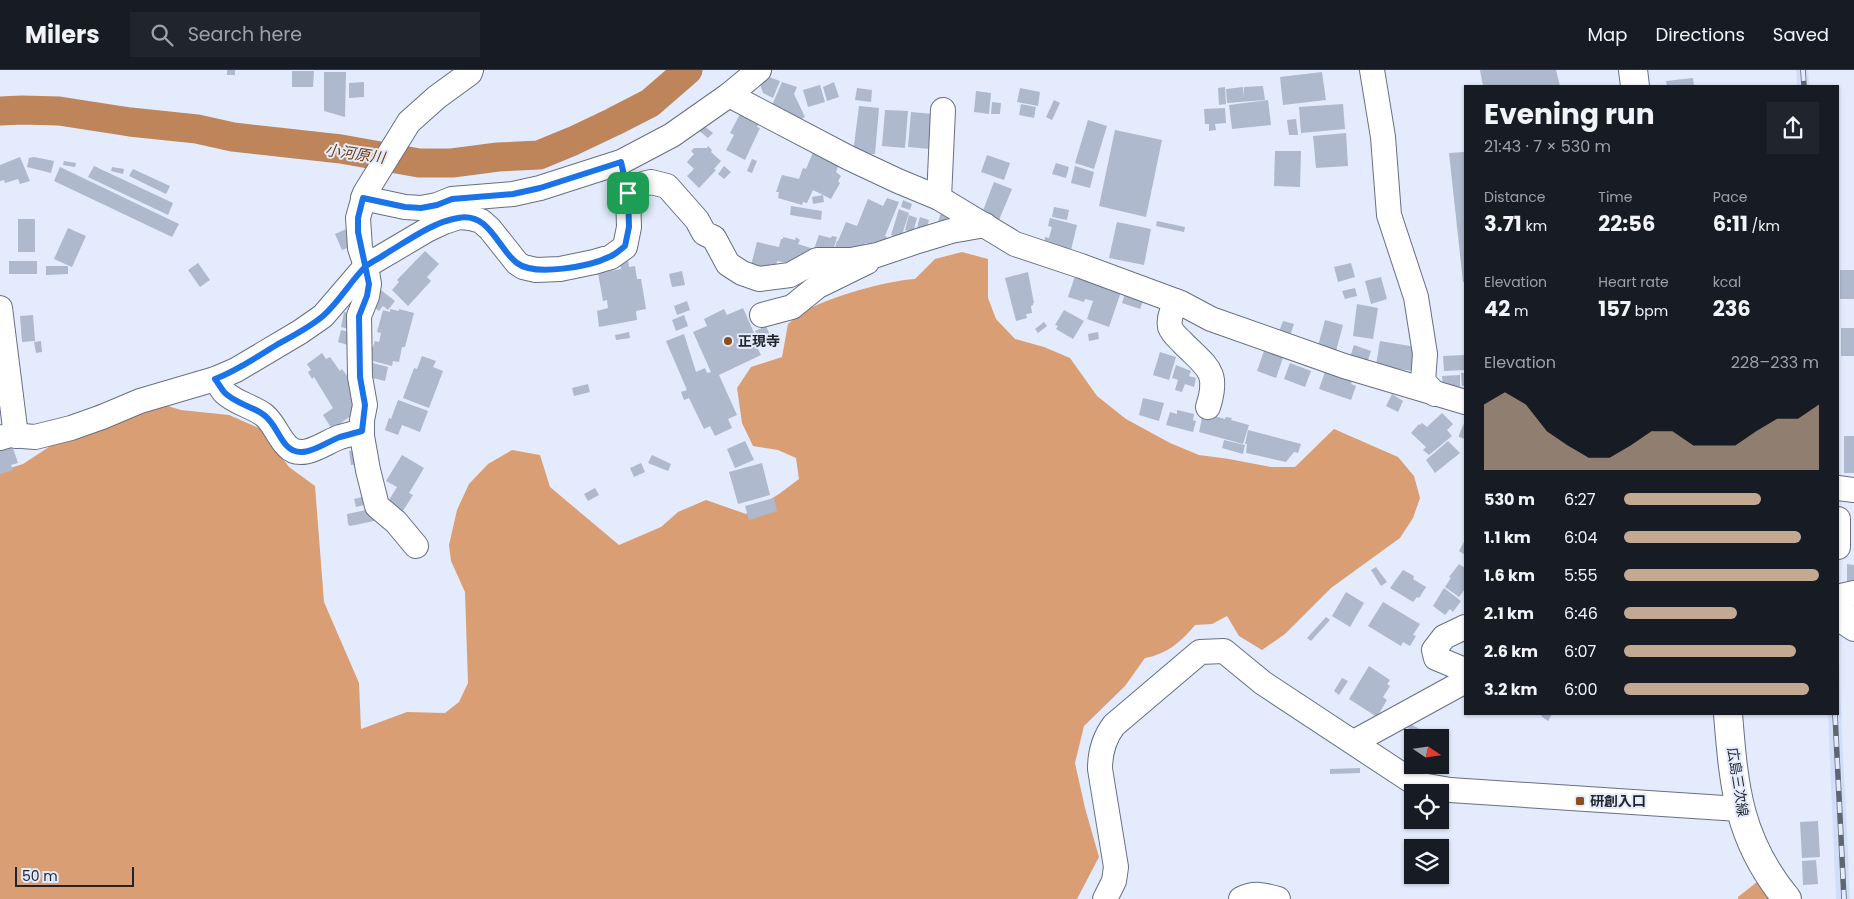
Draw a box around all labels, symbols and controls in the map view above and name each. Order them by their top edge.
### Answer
search box [130,12,480,57]
text: Milers [25,18,100,51]
icon: search [148,21,176,49]
text: Search here [188,21,302,48]
text: Map [1588,22,1627,47]
text: Directions [1655,22,1745,47]
text: Saved [1773,22,1829,47]
text: Evening run [1484,95,1655,134]
button: share [1767,102,1819,154]
text: 21:43 · 7 × 530 m [1484,135,1611,158]
water label: 小河原川 [324,139,388,168]
pin [607,172,649,214]
icon: arrive [614,179,642,207]
text: Distance [1484,187,1545,207]
text: Time [1598,187,1632,207]
text: Pace [1713,187,1747,207]
text: 3.71 [1484,209,1522,238]
text: 22:56 [1598,209,1655,238]
text: 6:11 [1713,209,1748,238]
text: km [1522,216,1547,236]
text: /km [1748,216,1780,236]
text: Elevation [1484,272,1547,292]
text: Heart rate [1598,272,1669,292]
text: kcal [1713,272,1741,292]
text: 42 [1484,294,1510,323]
text: 157 [1598,294,1631,323]
text: 236 [1713,294,1751,323]
text: m [1510,301,1528,321]
text: bpm [1631,301,1668,321]
place label: 正現寺 [738,331,780,351]
marker: 正現寺 [722,335,734,347]
text: Elevation [1484,351,1556,374]
text: 228–233 m [1731,351,1819,374]
text: 530 m [1484,488,1535,511]
text: 6:27 [1564,488,1596,511]
text: 1.1 km [1484,526,1531,549]
text: 6:04 [1564,526,1598,549]
text: 1.6 km [1484,564,1535,587]
text: 5:55 [1564,564,1598,587]
text: 2.1 km [1484,602,1534,625]
text: 6:46 [1564,602,1598,625]
text: 2.6 km [1484,640,1538,663]
text: 6:07 [1564,640,1596,663]
text: 3.2 km [1484,678,1538,701]
text: 6:00 [1564,678,1598,701]
north arrow [1404,729,1449,774]
map controls [1404,729,1449,884]
street label: 広島三次線 [1723,746,1753,818]
button: locate [1404,784,1449,829]
place label: 研創入口 [1590,791,1646,811]
marker: 研創入口 [1574,795,1586,807]
button: layers [1404,839,1449,884]
scale bar [15,864,134,887]
text: 50 m [22,866,58,886]

